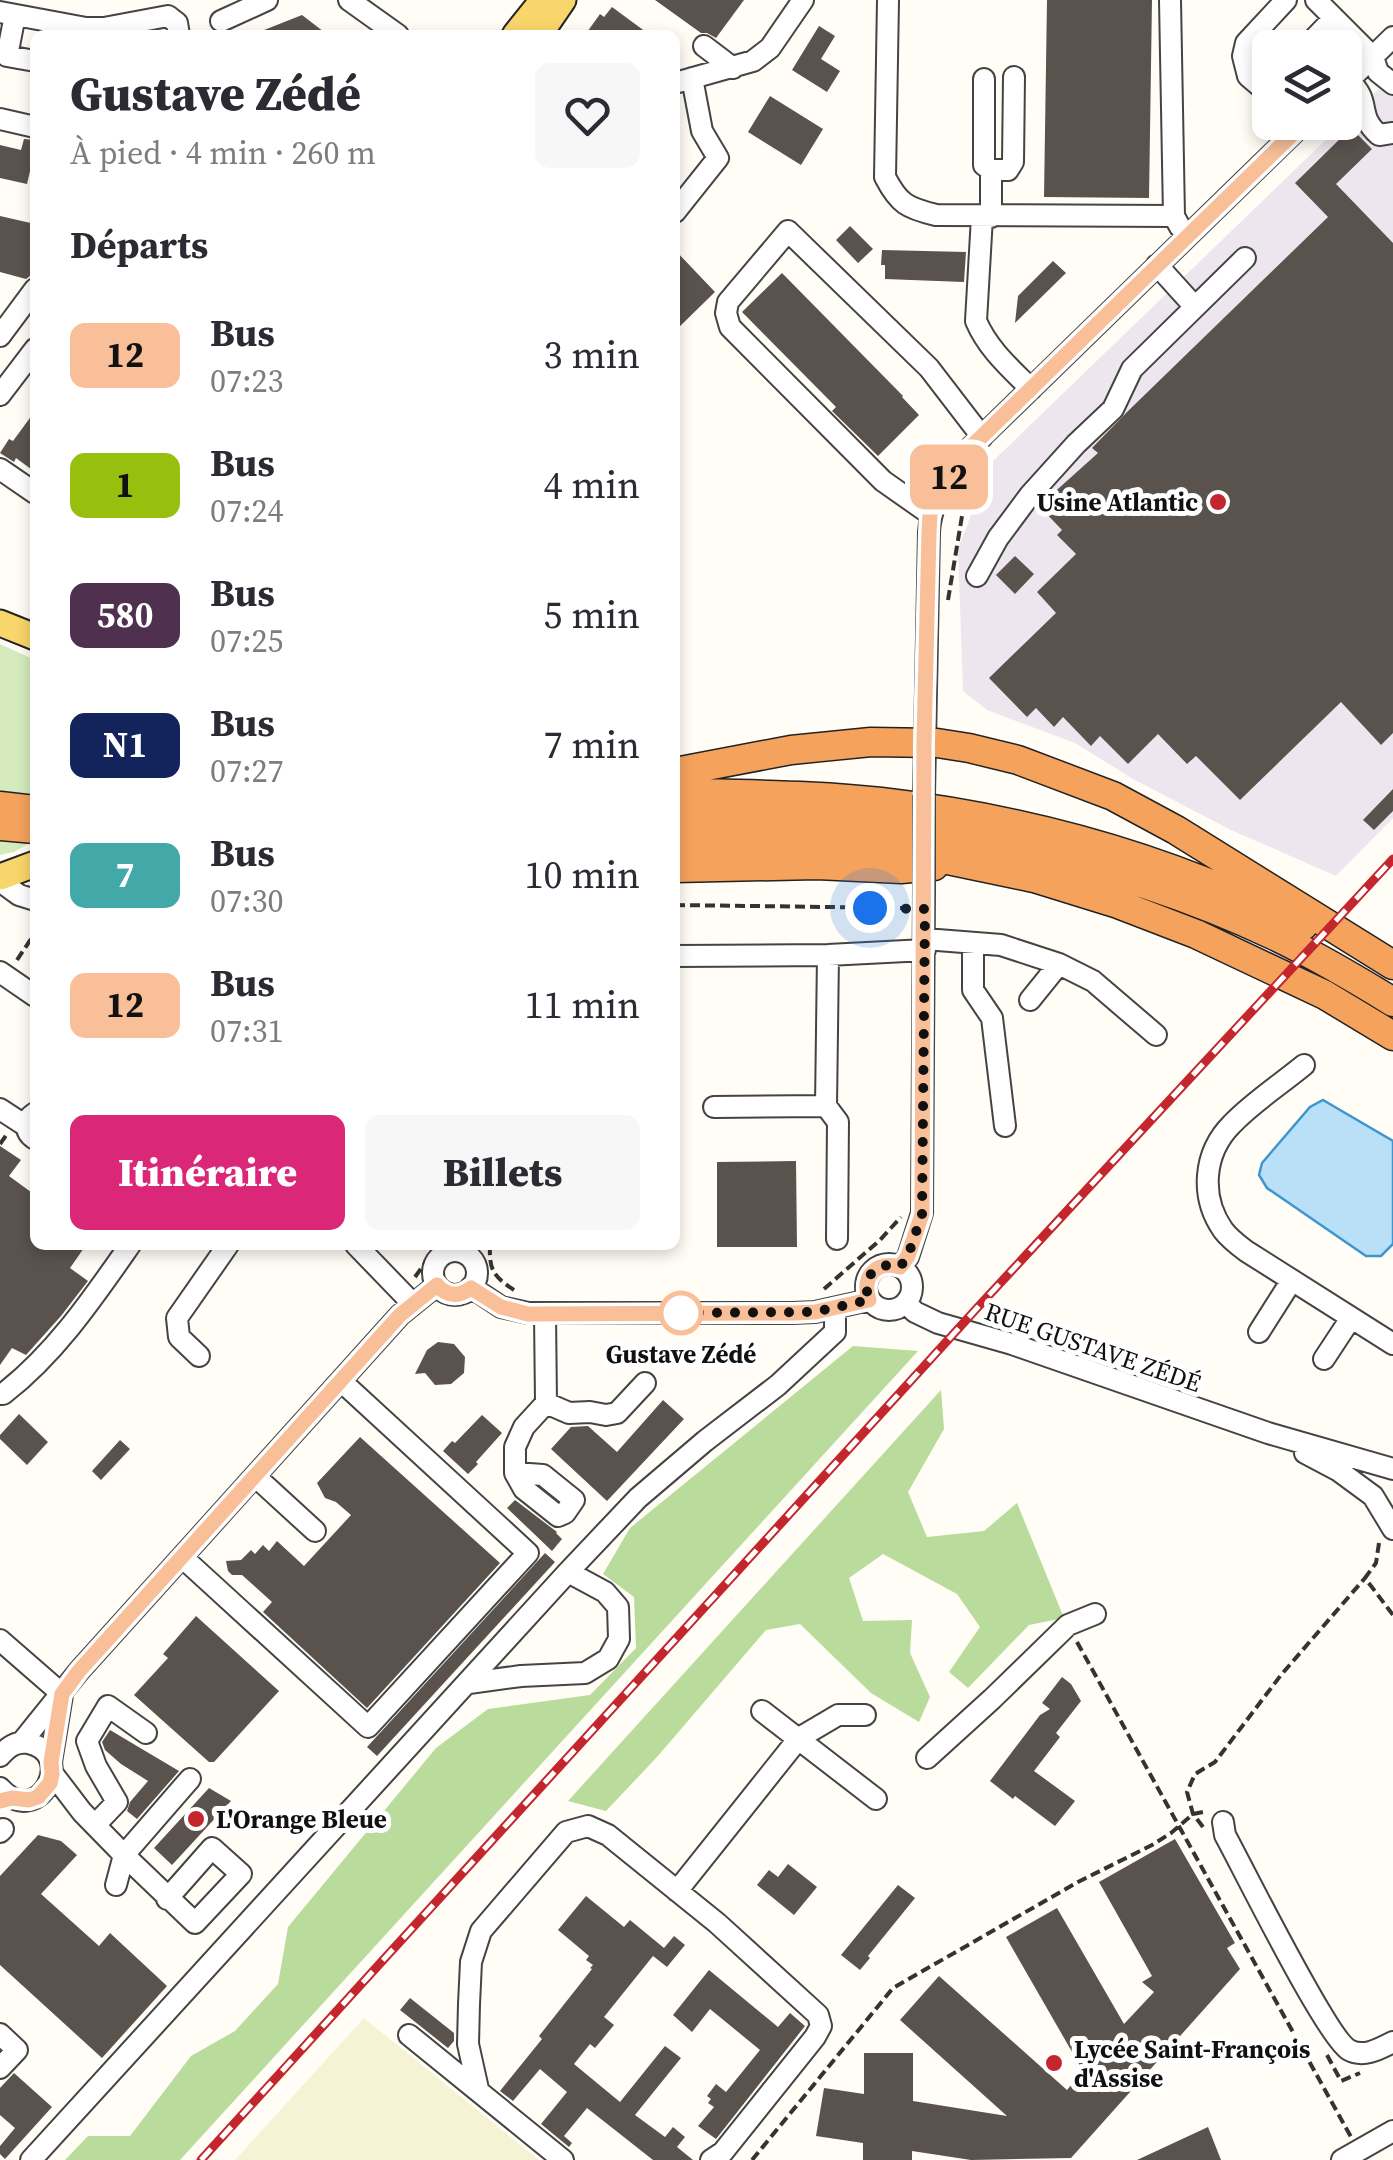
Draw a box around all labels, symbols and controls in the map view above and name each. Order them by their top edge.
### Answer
map controls [1252,30,1362,140]
button: layers [1252,30,1362,140]
text: Gustave Zédé [70,60,361,126]
button: heart [535,63,640,168]
text: À pied · 4 min · 260 m [70,131,376,175]
text: Départs [70,219,208,271]
text: Bus [210,307,275,359]
text: 3 min [544,329,640,381]
text: 12 [106,331,144,379]
text: 07:23 [210,359,284,403]
text: Bus [210,437,275,489]
line badge: 12 [904,444,994,510]
text: 12 [930,453,968,501]
text: 4 min [544,459,640,511]
text: 1 [116,461,134,509]
place label: Usine Atlantic [1037,485,1198,519]
text: 07:24 [210,489,284,533]
marker: Usine Atlantic [1207,491,1229,513]
text: Bus [210,567,275,619]
text: 5 min [544,589,640,641]
text: 580 [97,591,153,639]
text: 07:25 [210,619,284,663]
text: Bus [210,697,275,749]
text: 7 min [544,719,640,771]
text: N1 [103,721,147,769]
text: 07:27 [210,749,284,793]
text: Bus [210,827,275,879]
text: 10 min [525,849,640,901]
text: 7 [116,851,134,899]
text: 07:30 [210,879,284,923]
your location [845,883,895,933]
text: Bus [210,957,275,1009]
text: 11 min [525,979,640,1031]
text: 12 [106,981,144,1029]
text: 07:31 [210,1009,284,1053]
button: Itinéraire [70,1115,345,1230]
button: Billets [365,1115,640,1230]
marker: Gustave Zédé [660,1292,702,1334]
street label: RUE GUSTAVE ZÉDÉ [980,1294,1206,1400]
place label: Gustave Zédé [606,1337,756,1371]
place label: L'Orange Bleue [216,1802,387,1836]
marker: L'Orange Bleue [185,1808,207,1830]
place label: Lycée Saint-François d'Assise [1074,2032,1310,2095]
marker: Lycée Saint-François d'Assise [1043,2052,1065,2074]

